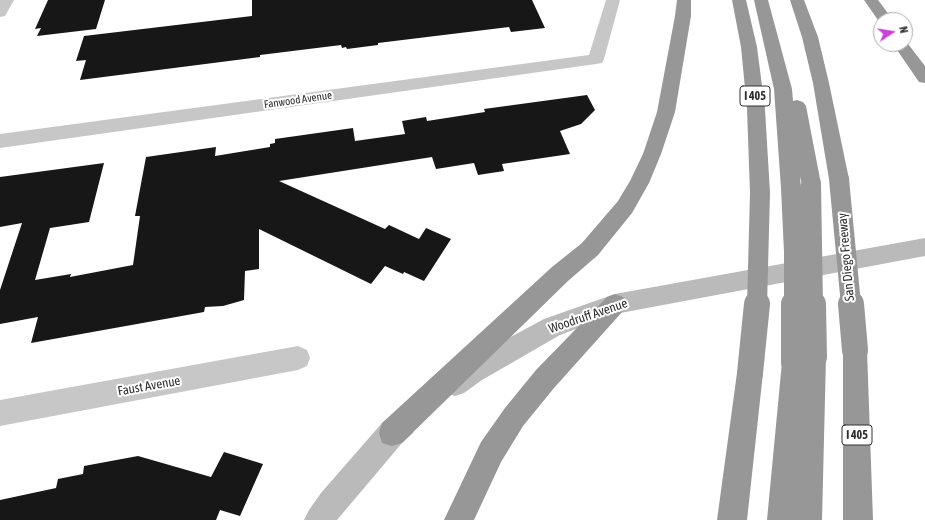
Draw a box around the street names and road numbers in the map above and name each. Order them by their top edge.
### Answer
road number: I 405 [740,86,770,106]
street label: Fanwood Avenue [263,89,333,111]
street label: San Diego Freeway [834,212,858,302]
street label: Woodruff Avenue [547,295,629,337]
street label: Faust Avenue [116,373,182,399]
road number: I 405 [842,425,872,445]

